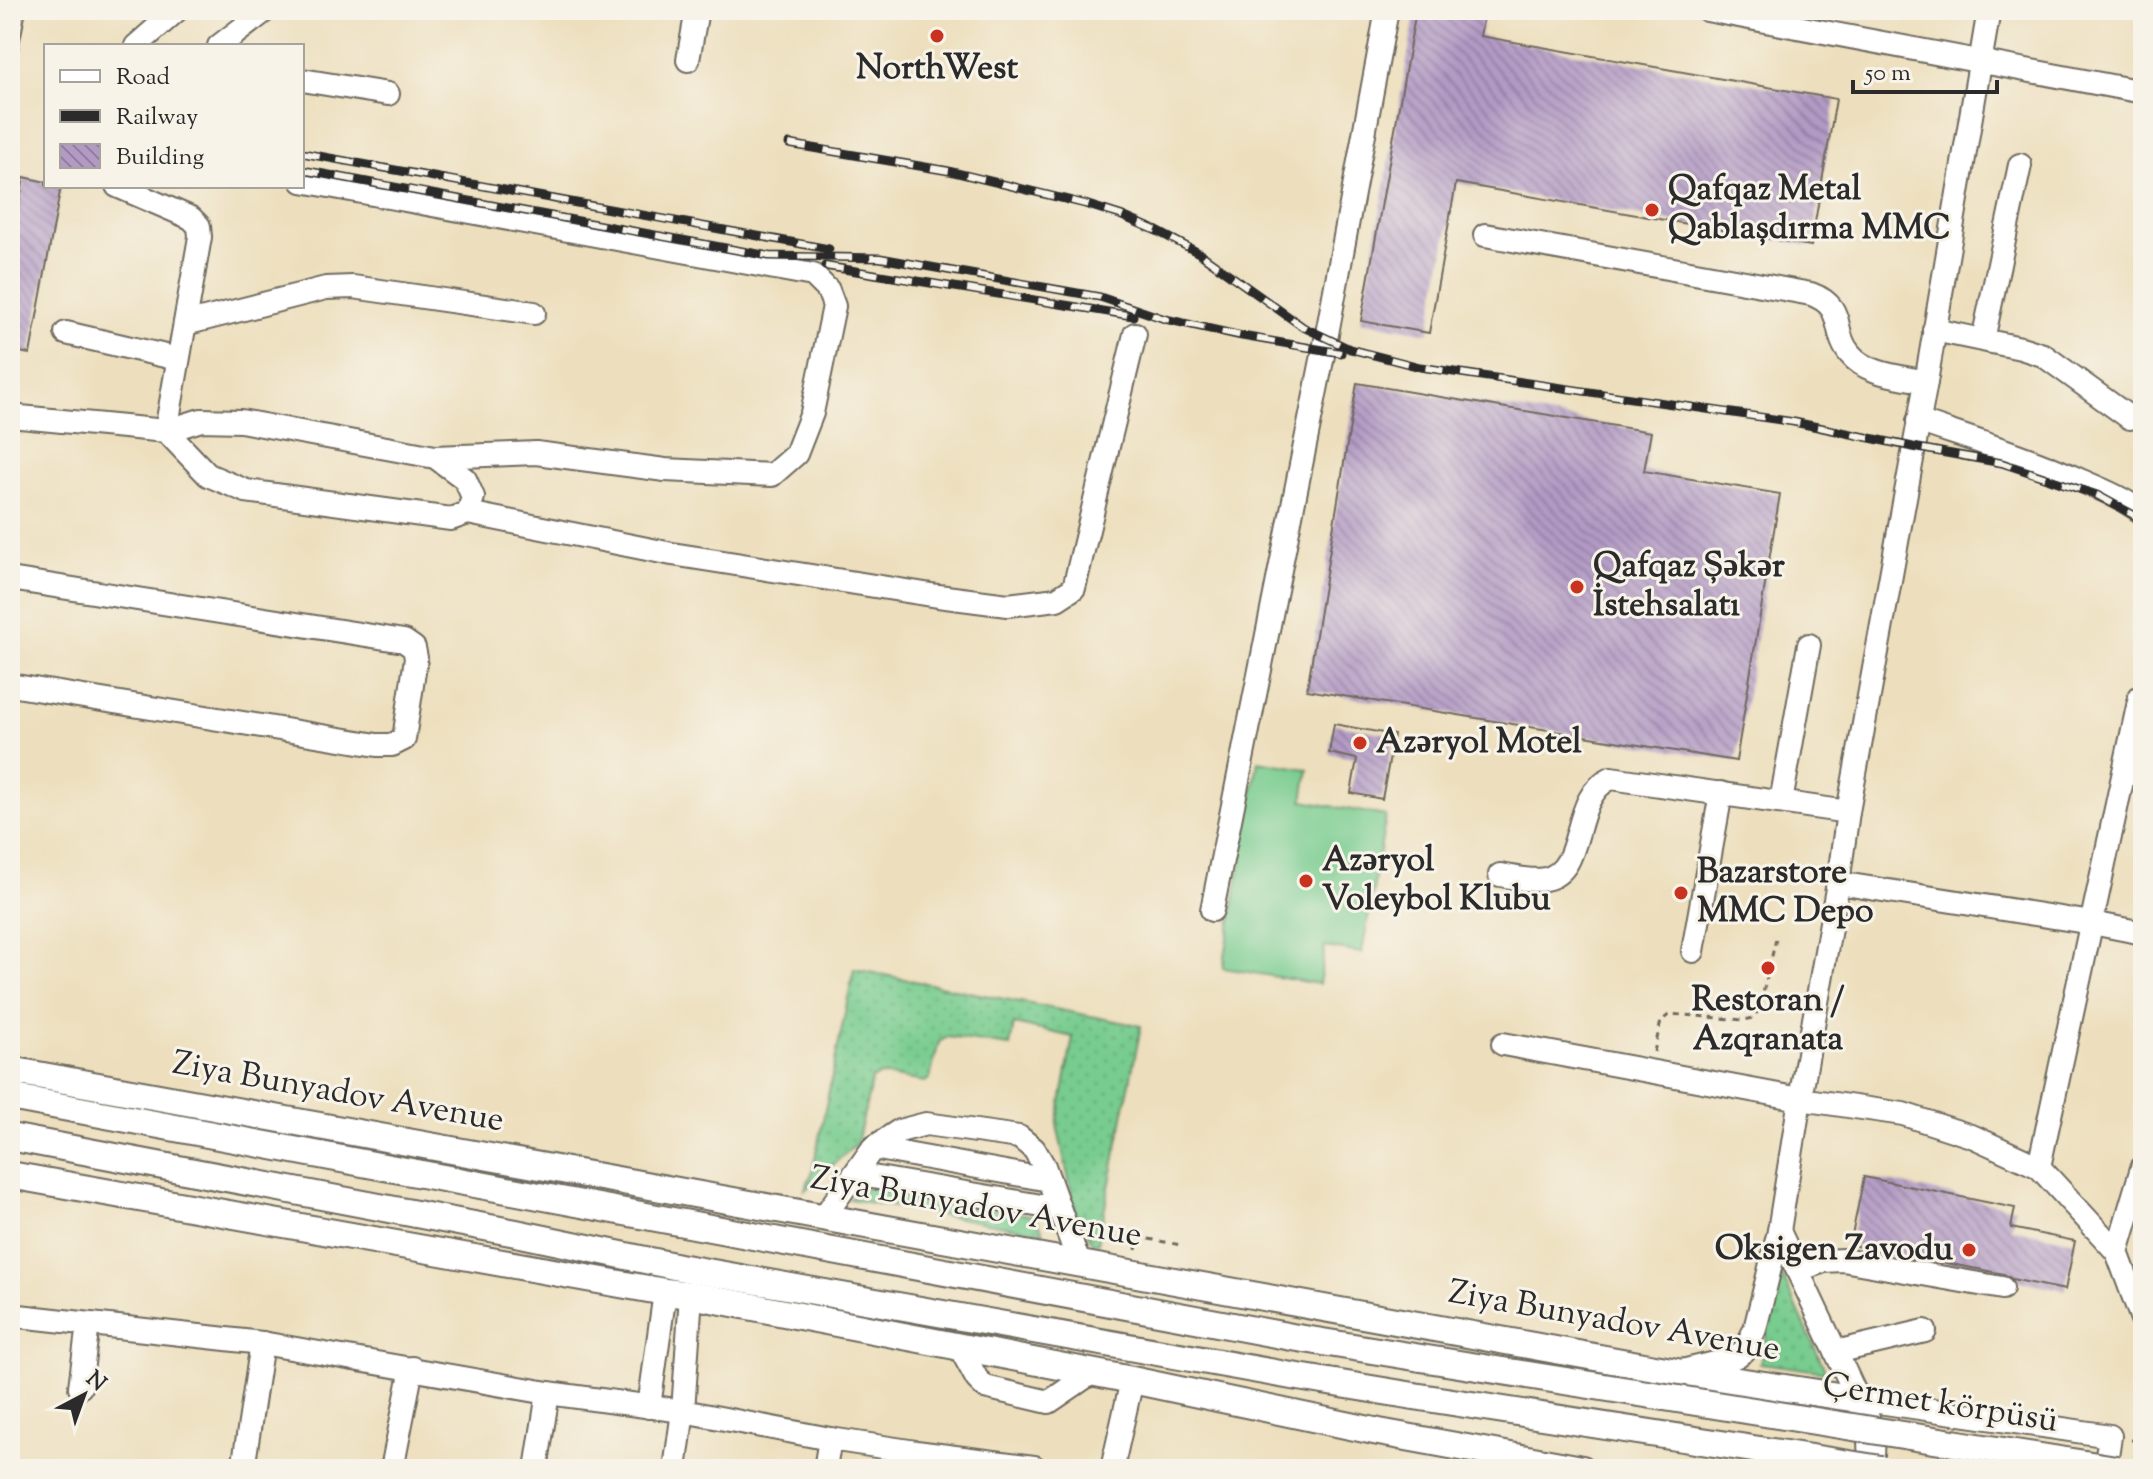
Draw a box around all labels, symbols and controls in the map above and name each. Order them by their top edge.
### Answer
marker: NorthWest [928,27,946,45]
legend [44,44,304,188]
scale bar [1853,44,1997,94]
place label: NorthWest [856,45,1018,94]
text: 50 m [1863,57,1911,91]
text: Road [116,61,170,95]
text: Railway [116,101,198,135]
text: Building [116,141,205,175]
place label: Qafqaz Metal Qablaşdırma MMC [1668,166,1951,254]
marker: Qafqaz Metal Qablaşdırma MMC [1643,201,1661,219]
place label: Qafqaz Şəkər İstehsalatı [1593,543,1785,631]
marker: Qafqaz Şəkər İstehsalatı [1568,578,1586,596]
place label: Azəryol Motel [1376,719,1582,768]
marker: Azəryol Motel [1351,734,1369,752]
place label: Azəryol Voleybol Klubu [1322,837,1551,925]
place label: Bazarstore MMC Depo [1697,849,1874,937]
marker: Azəryol Voleybol Klubu [1297,872,1315,890]
marker: Bazarstore MMC Depo [1672,884,1690,902]
marker: Restoran / Azqranata [1759,959,1777,977]
place label: Restoran / Azqranata [1692,977,1845,1065]
street label: Ziya Bunyadov Avenue [168,1040,508,1146]
street label: Ziya Bunyadov Avenue [806,1155,1146,1261]
place label: Oksigen Zavodu [1715,1226,1953,1275]
marker: Oksigen Zavodu [1960,1241,1978,1259]
street label: Ziya Bunyadov Avenue [1444,1269,1784,1375]
north arrow [44,1355,124,1435]
street label: Çermet körpüsü [1819,1361,2061,1447]
text: N [78,1364,113,1400]

